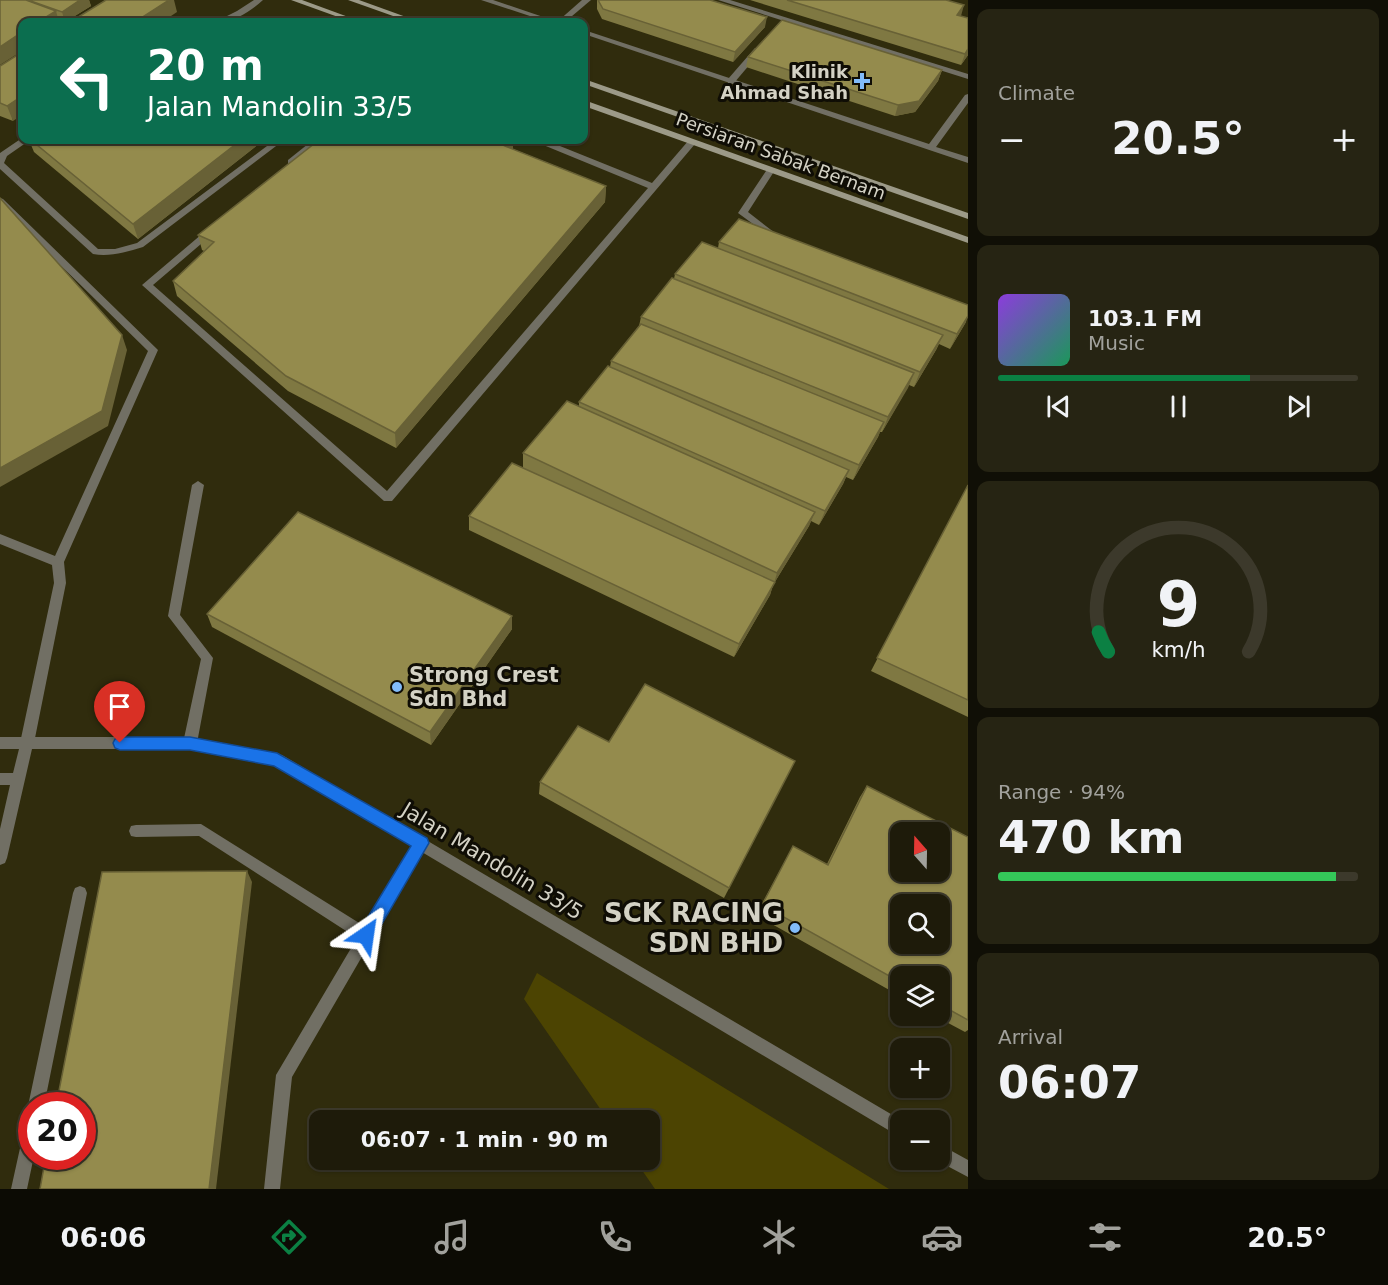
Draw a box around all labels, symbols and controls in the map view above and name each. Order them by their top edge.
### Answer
text: 20 m [147,41,264,90]
icon: left [48,42,126,120]
place label: Klinik Ahmad Shah [720,61,849,103]
marker: Klinik Ahmad Shah [853,72,871,90]
text: Climate [998,81,1075,105]
text: Jalan Mandolin 33/5 [147,91,413,122]
street label: Persiaran Sabak Bernam [673,108,889,204]
text: 20.5° [1111,112,1245,165]
text: − [998,120,1026,159]
text: + [1330,120,1358,159]
text: 103.1 FM [1088,306,1202,331]
text: Music [1088,331,1145,355]
icon: previous [1042,390,1075,423]
icon: pause [1162,390,1195,423]
icon: next [1282,390,1315,423]
text: 9 [1156,568,1200,641]
text: km/h [1151,637,1205,662]
place label: Strong Crest Sdn Bhd [409,663,559,711]
marker: Strong Crest Sdn Bhd [390,680,404,694]
pin [94,681,145,743]
icon: arrive [103,690,136,723]
text: Range · 94% [998,780,1125,804]
street label: Jalan Mandolin 33/5 [395,796,587,925]
text: 470 km [998,811,1184,864]
north arrow [890,822,950,882]
map controls [890,822,950,1170]
button: search [890,894,950,954]
place label: SCK RACING SDN BHD [604,898,783,958]
position arrow [334,903,398,967]
marker: SCK RACING SDN BHD [788,921,802,935]
button: layers [890,966,950,1026]
text: Arrival [998,1025,1063,1049]
button: + [890,1038,950,1098]
text: 06:07 [998,1056,1141,1109]
speed limit sign: 20 [18,1092,96,1170]
button: − [890,1110,950,1170]
text: 06:07 · 1 min · 90 m [361,1127,608,1152]
icon: directions [268,1216,310,1258]
icon: music [431,1216,473,1258]
icon: phone [594,1216,636,1258]
icon: climate [758,1216,800,1258]
icon: car [921,1216,963,1258]
icon: filters [1084,1216,1126,1258]
text: 06:06 [61,1222,147,1253]
text: 20.5° [1247,1222,1327,1253]

